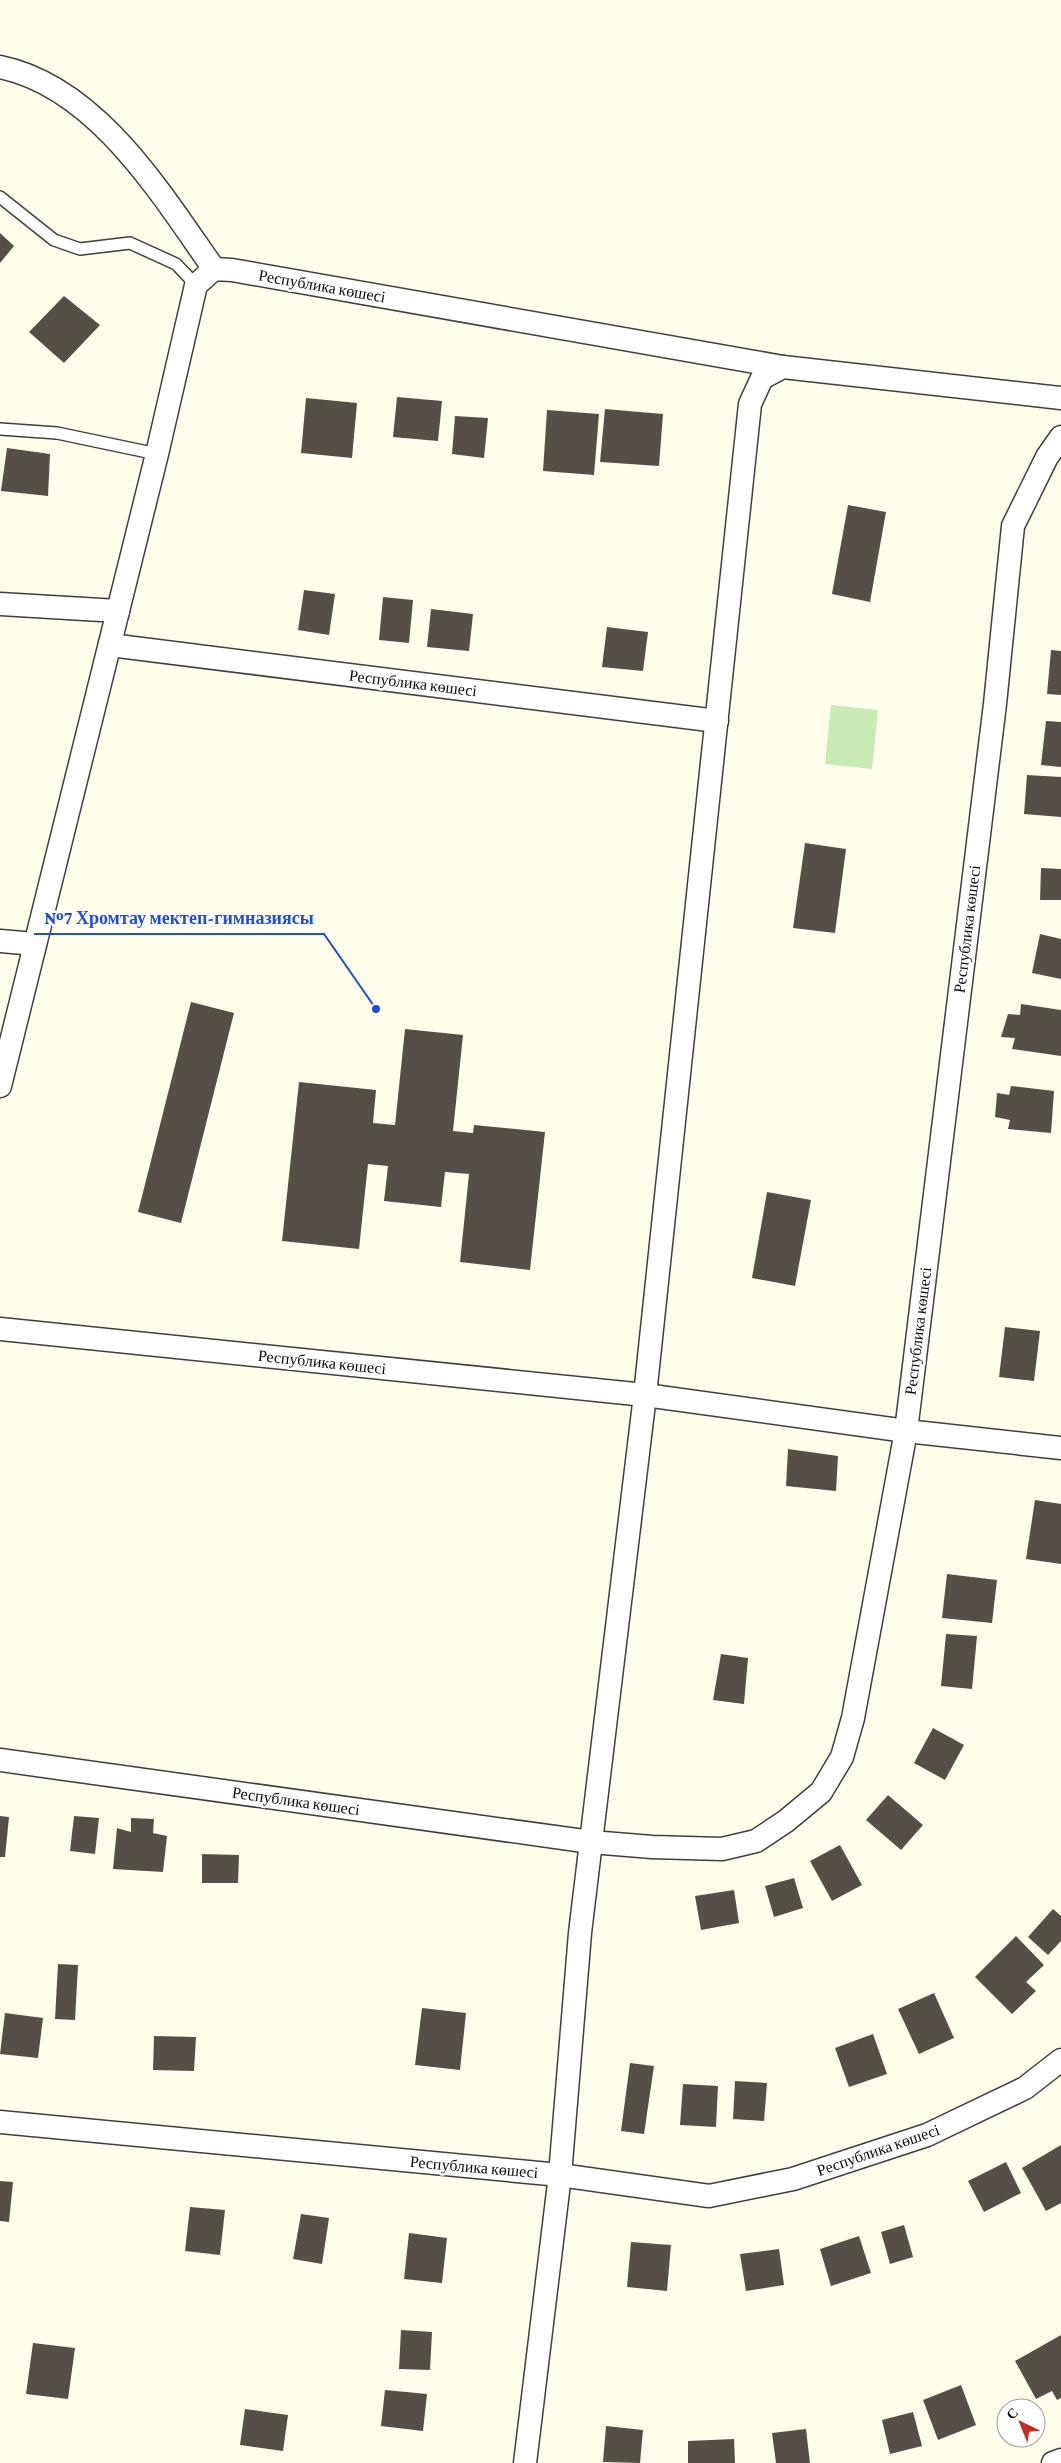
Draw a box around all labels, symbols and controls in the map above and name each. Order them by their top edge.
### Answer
street label: Республика көшесі [257,266,387,307]
street label: Республика көшесі [348,667,478,700]
street label: Республика көшесі [951,864,984,994]
callout: №7 Хромтау мектеп-гимназиясы [34,901,324,934]
text: №7 Хромтау мектеп-гимназиясы [44,908,314,928]
street label: Республика көшесі [902,1266,935,1396]
street label: Республика көшесі [257,1347,387,1378]
street label: Республика көшесі [231,1784,361,1819]
street label: Республика көшесі [814,2121,942,2180]
street label: Республика көшесі [409,2153,539,2182]
north arrow [996,2398,1046,2448]
text: С [1003,2404,1021,2423]

